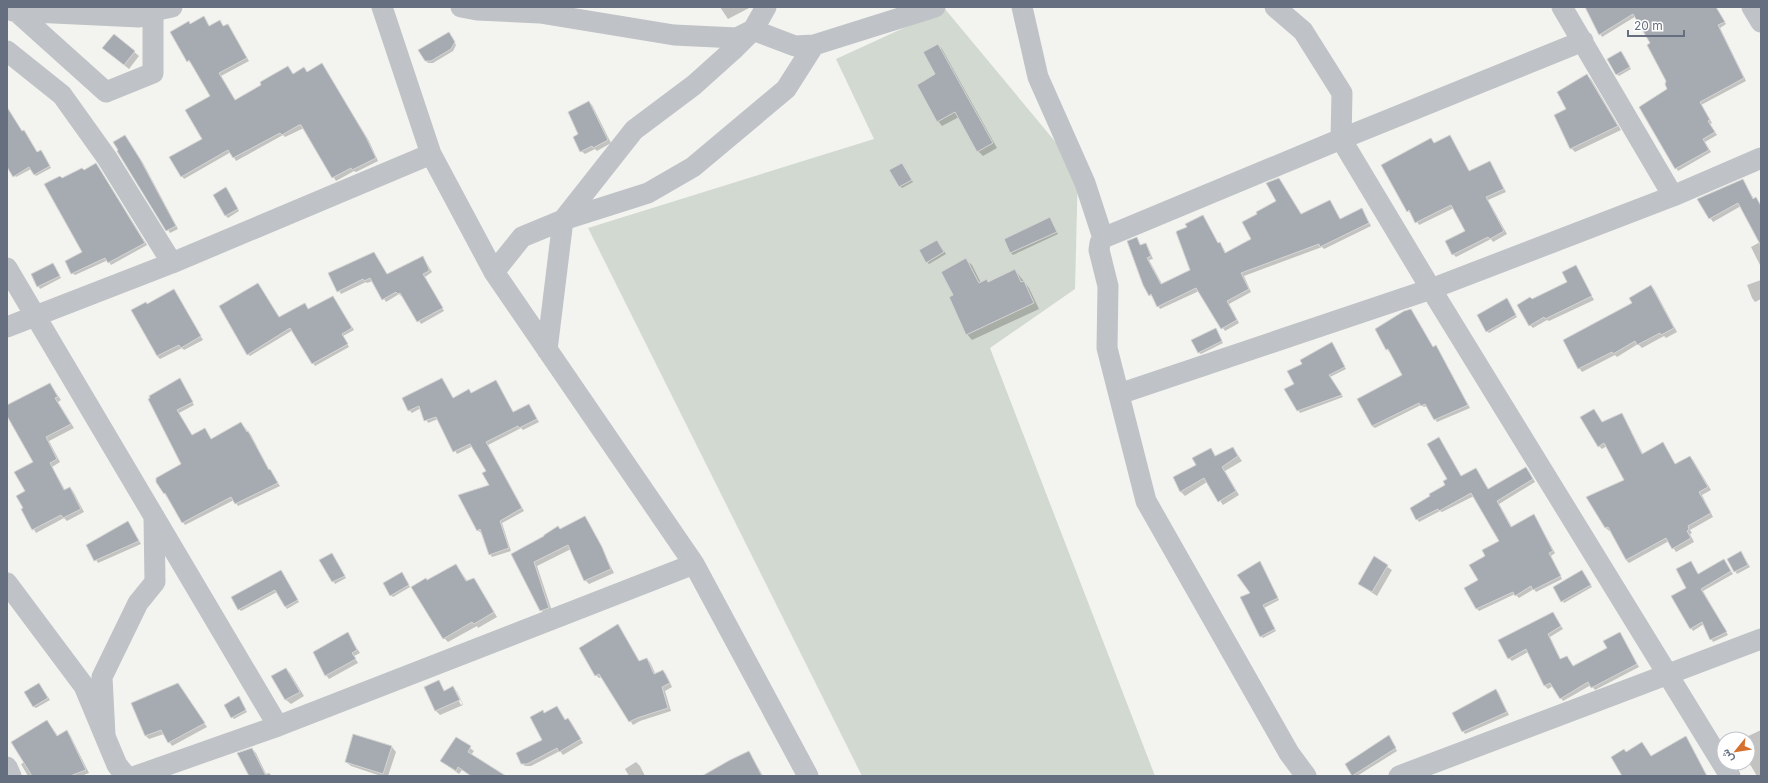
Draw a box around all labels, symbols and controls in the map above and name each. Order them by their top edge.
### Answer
scale bar [1628,12,1684,38]
text: 20 m [1634,18,1663,33]
north arrow [1716,731,1756,771]
text: ش [1718,747,1737,765]

